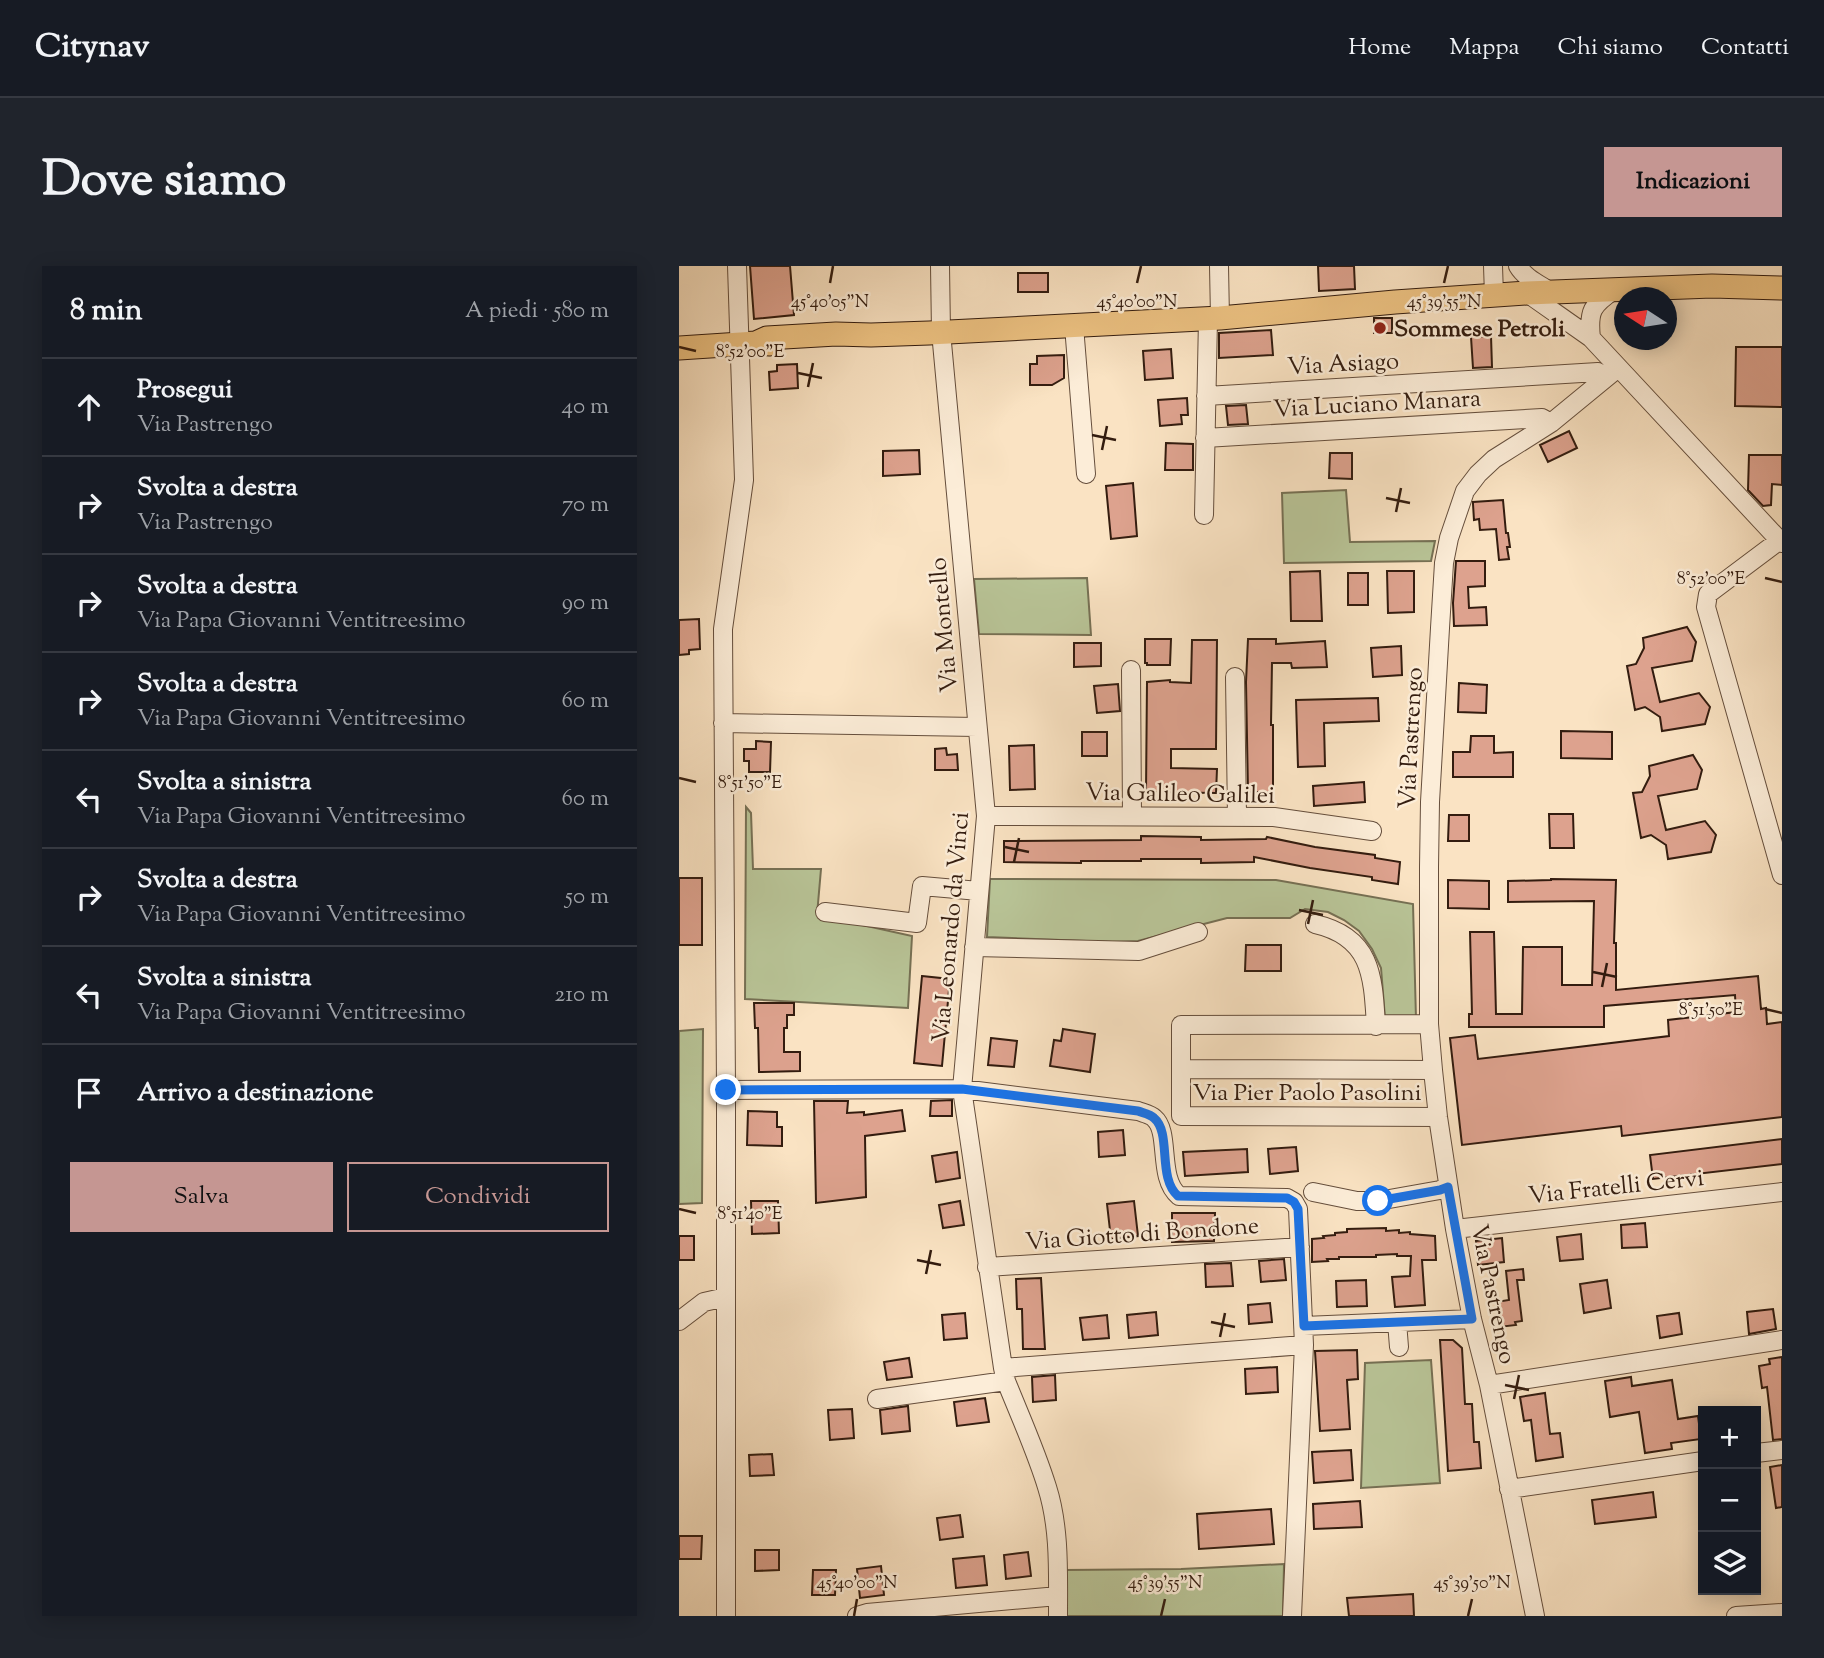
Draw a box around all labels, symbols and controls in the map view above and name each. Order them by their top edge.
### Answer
text: Citynav [35,24,150,72]
text: Home [1348,31,1411,65]
text: Mappa [1449,31,1520,65]
text: Chi siamo [1558,31,1663,65]
text: Contatti [1701,31,1789,65]
text: Dove siamo [42,147,286,217]
button: Indicazioni [1604,147,1782,217]
north arrow [1614,287,1677,350]
text: 8 min [70,290,142,333]
text: 45°40'05"N [791,290,869,316]
text: 45°40'00"N [1097,290,1177,316]
text: 45°39'55"N [1407,290,1481,316]
text: A piedi · 580 m [465,295,609,328]
place label: Sommese Petroli [1394,313,1565,347]
marker: Sommese Petroli [1372,320,1388,336]
text: 8°52'00"E [716,340,784,366]
street label: Via Asiago [1286,345,1400,385]
text: Prosegui [137,372,233,409]
street label: Via Luciano Manara [1272,383,1482,427]
icon: ahead [70,388,108,426]
text: 40 m [562,391,609,424]
text: Via Pastrengo [137,409,273,442]
text: Svolta a destra [137,470,298,507]
icon: right [70,486,108,524]
text: 70 m [562,489,609,522]
text: Via Pastrengo [137,507,273,540]
street label: Via Montello [922,556,968,694]
text: 8°52'00"E [1677,567,1745,593]
text: Svolta a destra [137,568,298,605]
icon: right [70,584,108,622]
text: 90 m [562,587,609,620]
text: Via Papa Giovanni Ventitreesimo [137,605,465,638]
text: Svolta a destra [137,666,298,703]
street label: Via Pastrengo [1391,666,1433,810]
icon: right [70,682,108,720]
text: 60 m [561,685,609,718]
text: Via Papa Giovanni Ventitreesimo [137,703,465,736]
text: Svolta a sinistra [137,764,312,801]
text: 8°51'50"E [718,771,782,797]
street label: Via Galileo Galilei [1085,776,1275,814]
icon: left [70,780,108,818]
text: 60 m [561,783,609,816]
text: Via Papa Giovanni Ventitreesimo [137,801,465,834]
street label: Via Leonardo da Vinci [925,810,979,1044]
text: Svolta a destra [137,862,298,899]
icon: right [70,878,108,916]
text: 50 m [565,881,609,914]
text: Via Papa Giovanni Ventitreesimo [137,899,465,932]
text: Svolta a sinistra [137,960,312,997]
icon: left [70,976,108,1014]
text: 210 m [555,979,609,1012]
text: Via Papa Giovanni Ventitreesimo [137,997,465,1030]
text: 8°51'50"E [1679,998,1743,1024]
icon: arrive [70,1074,108,1112]
route end [710,1074,741,1105]
text: Arrivo a destinazione [137,1075,373,1112]
street label: Via Pier Paolo Pasolini [1193,1077,1422,1111]
button: Salva [70,1162,333,1232]
button: Condividi [347,1162,609,1232]
street label: Via Fratelli Cervi [1527,1162,1706,1214]
route start [1362,1185,1393,1216]
text: 8°51'40"E [717,1202,783,1228]
street label: Via Giotto di Bondone [1024,1210,1260,1260]
street label: Via Pastrengo [1461,1222,1523,1367]
map controls [1698,1406,1761,1595]
button: + [1698,1406,1761,1469]
button: − [1698,1469,1761,1532]
button: layers [1698,1532,1761,1595]
text: 45°40'00"N [817,1571,897,1597]
text: 45°39'55"N [1128,1571,1202,1597]
text: 45°39'50"N [1433,1571,1511,1597]

